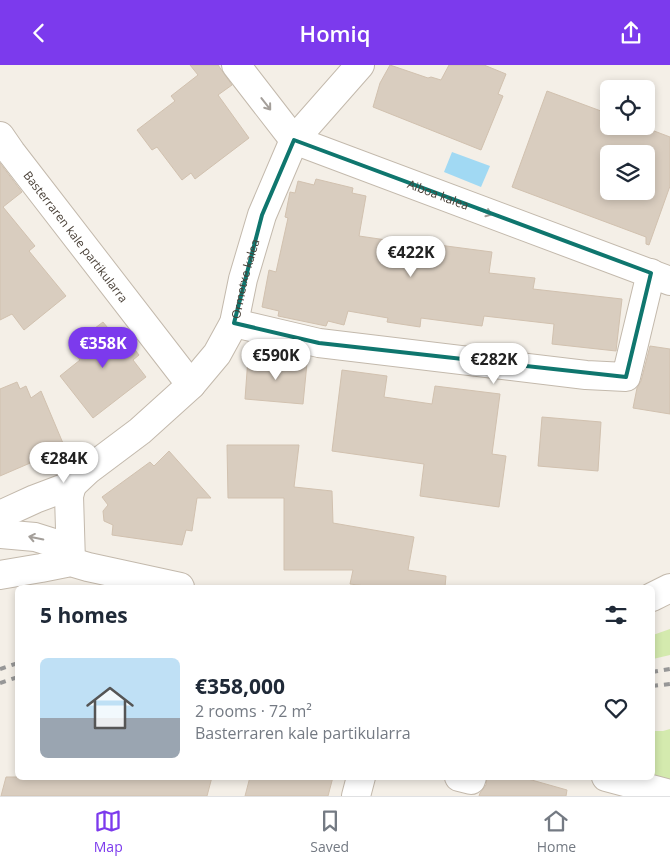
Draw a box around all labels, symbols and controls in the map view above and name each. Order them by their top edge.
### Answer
text: Homiq [300,18,370,48]
icon: back [25,19,53,47]
icon: share [617,19,645,47]
map controls [600,80,655,200]
button: locate [600,80,655,135]
one-way arrow [261,97,271,111]
button: layers [600,145,655,200]
street label: Basterraren kale partikularra [20,167,132,306]
street label: Aiboa kalea [405,175,472,213]
one-way arrow [477,208,492,217]
pin: €422K [376,235,446,278]
street label: Ormetxe kalea [227,237,263,320]
text: €422K [387,241,435,263]
pin: €358K [68,327,138,369]
text: €358K [79,332,127,354]
pin: €590K [241,339,311,381]
pin: €282K [459,343,529,385]
text: €590K [252,344,300,366]
text: €282K [470,348,518,370]
pin: €284K [29,441,99,484]
text: €284K [40,447,88,469]
one-way arrow [28,533,44,542]
text: 5 homes [40,601,128,629]
icon: filters [602,601,630,629]
text: €358,000 [195,672,285,700]
icon: home [80,678,140,738]
icon: heart [602,694,630,722]
text: 2 rooms · 72 m² [195,700,312,722]
text: Basterraren kale partikularra [195,722,411,744]
tab: Map [94,807,123,856]
tab: Saved [310,807,349,856]
tab: Home [537,807,576,856]

